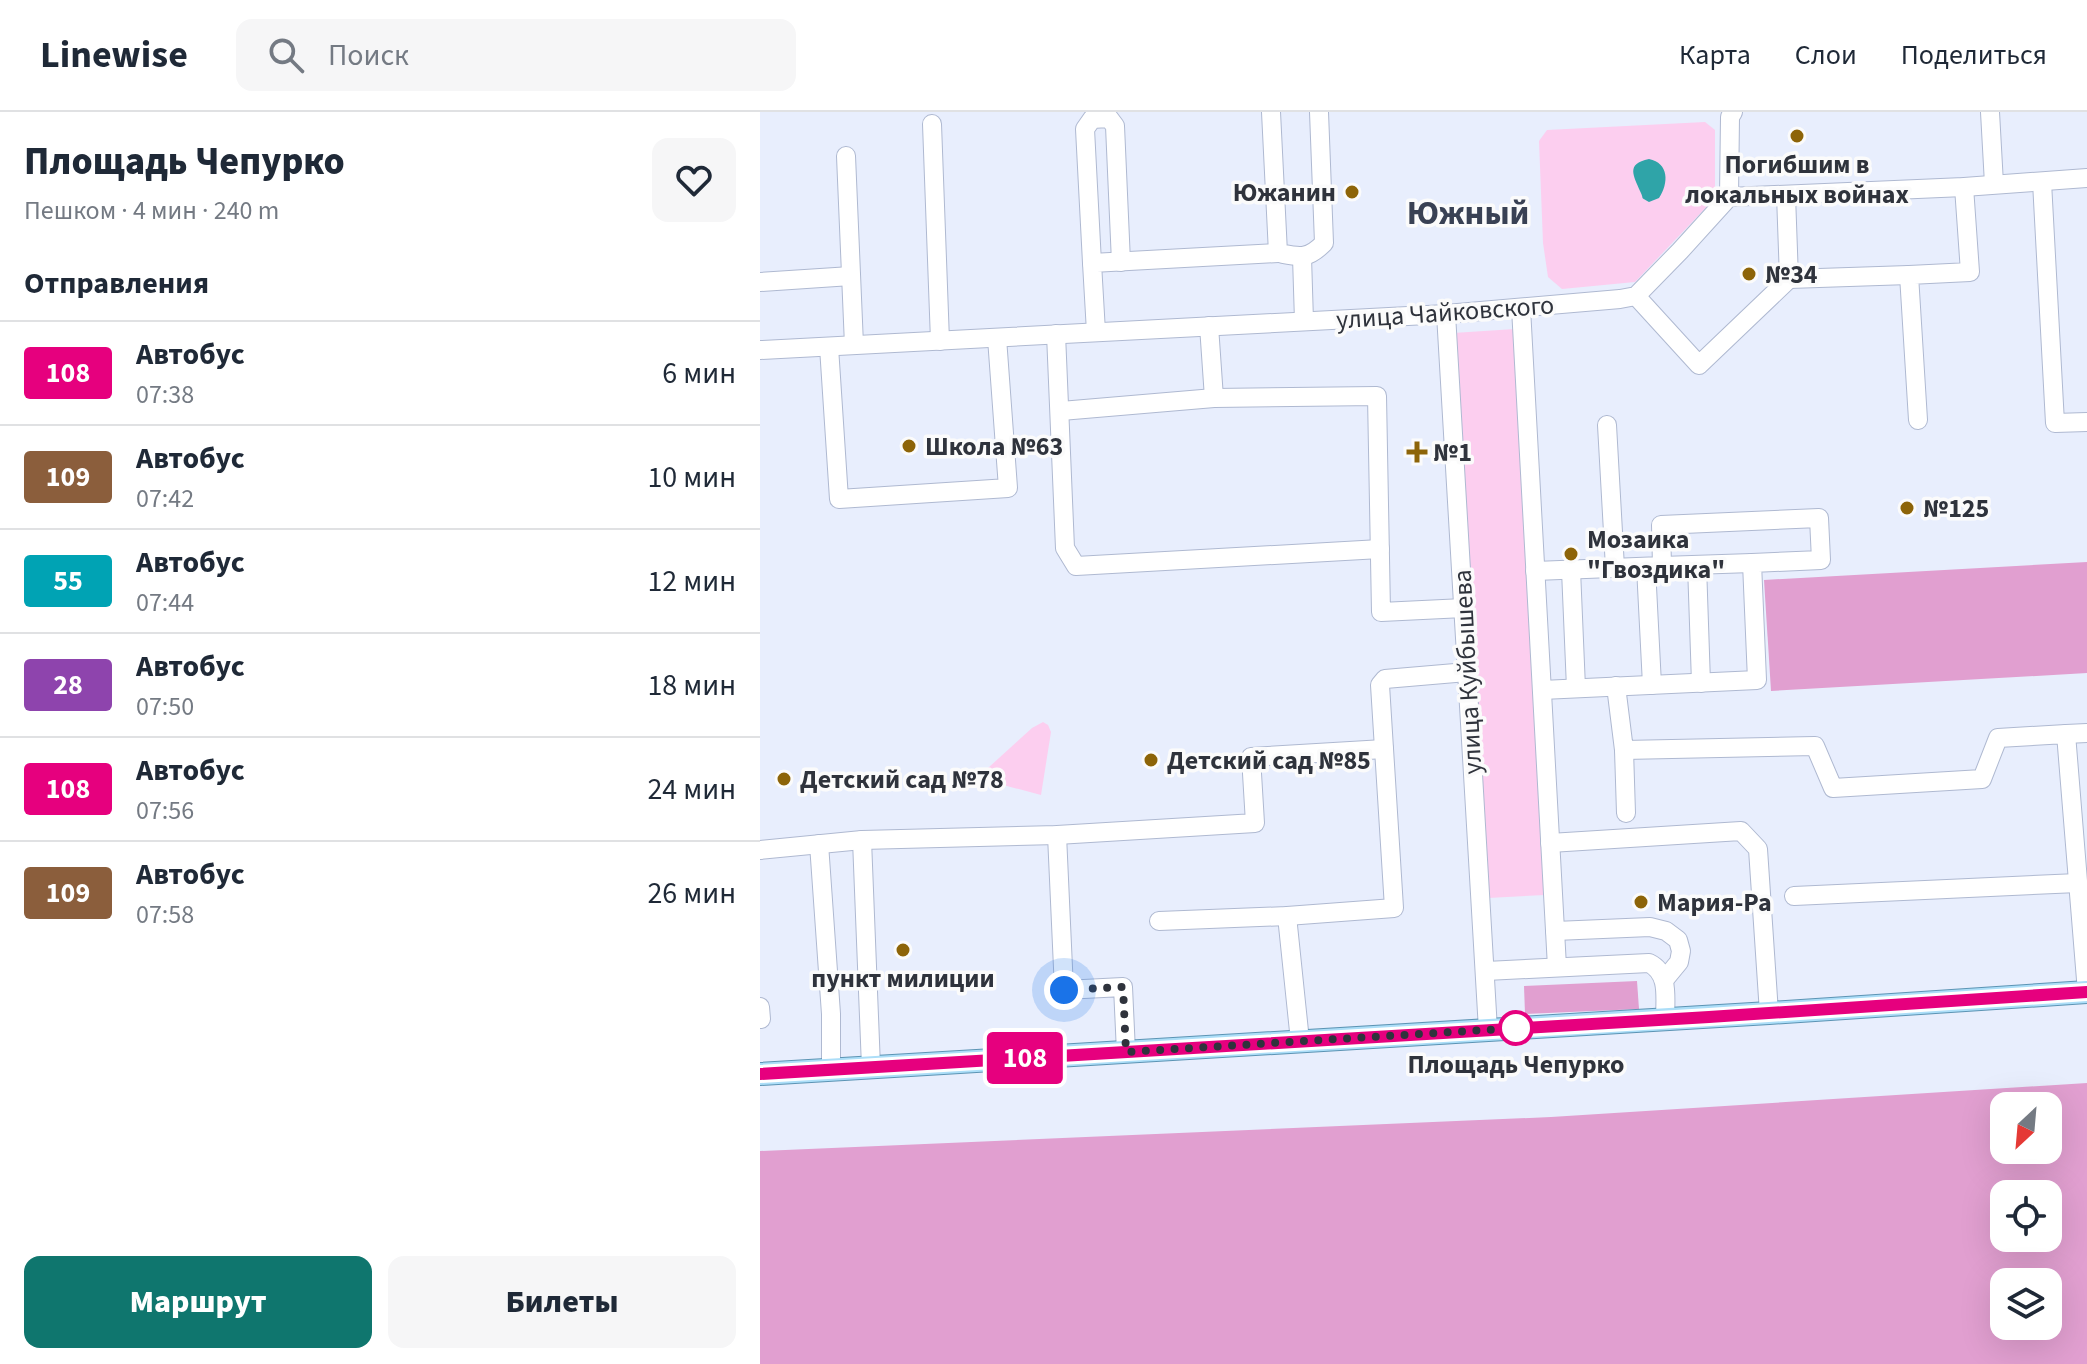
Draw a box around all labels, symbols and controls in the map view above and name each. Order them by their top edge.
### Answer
search box [236,19,796,91]
text: Linewise [40,28,188,82]
icon: search [264,33,308,77]
text: Поиск [328,34,409,77]
text: Карта [1679,35,1751,75]
text: Слои [1795,35,1857,75]
text: Поделиться [1901,35,2047,75]
marker: Погибшим в локальных войнах [1788,127,1806,145]
text: Площадь Чепурко [24,135,345,189]
button: heart [652,138,736,222]
place label: Погибшим в локальных войнах [1685,146,1909,213]
place label: Южанин [1233,174,1336,211]
marker: Южанин [1343,183,1361,201]
district label: Южный [1407,189,1529,238]
text: Пешком · 4 мин · 240 m [24,192,279,229]
place label: №34 [1765,256,1818,293]
text: Отправления [24,262,209,305]
marker: №34 [1740,265,1758,283]
street label: улица Чайковского [1335,286,1555,339]
text: Автобус [136,333,245,376]
text: 6 мин [662,352,736,395]
text: 108 [46,353,90,393]
text: 07:38 [136,376,194,413]
place label: Школа №63 [925,428,1063,465]
place label: №1 [1433,434,1472,471]
text: Автобус [136,437,245,480]
marker: Школа №63 [900,437,918,455]
marker: №1 [1408,443,1426,461]
text: 10 мин [647,456,736,499]
text: 109 [46,457,90,497]
text: 07:42 [136,480,194,517]
place label: №125 [1923,490,1989,527]
marker: №125 [1898,499,1916,517]
place label: Мозаика "Гвоздика" [1587,521,1725,588]
text: Автобус [136,541,245,584]
marker: Мозаика "Гвоздика" [1562,545,1580,563]
text: 12 мин [647,560,736,603]
text: 55 [53,561,83,601]
street label: улица Куйбышева [1444,569,1491,775]
text: 07:44 [136,584,194,621]
text: Автобус [136,645,245,688]
text: 18 мин [647,664,736,707]
text: 28 [53,665,83,705]
text: 07:50 [136,688,194,725]
place label: Детский сад №85 [1167,742,1371,779]
text: Автобус [136,749,245,792]
marker: Детский сад №85 [1142,751,1160,769]
place label: Детский сад №78 [800,761,1004,798]
text: 24 мин [647,768,736,811]
text: 108 [46,769,90,809]
marker: Детский сад №78 [775,770,793,788]
text: 07:56 [136,792,194,829]
text: Автобус [136,853,245,896]
text: 26 мин [647,872,736,915]
text: 109 [46,873,90,913]
place label: Мария-Ра [1657,884,1772,921]
marker: Мария-Ра [1632,893,1650,911]
text: 07:58 [136,896,194,933]
marker: пункт милиции [894,941,912,959]
place label: пункт милиции [811,960,995,997]
your location [1044,970,1084,1010]
marker: Площадь Чепурко [1499,1011,1533,1045]
line badge: 108 [979,1032,1071,1084]
text: 108 [1003,1038,1047,1078]
place label: Площадь Чепурко [1407,1046,1625,1083]
north arrow [1990,1092,2062,1164]
map controls [1990,1092,2062,1340]
button: locate [1990,1180,2062,1252]
button: Маршрут [24,1256,372,1348]
button: Билеты [388,1256,736,1348]
button: layers [1990,1268,2062,1340]

